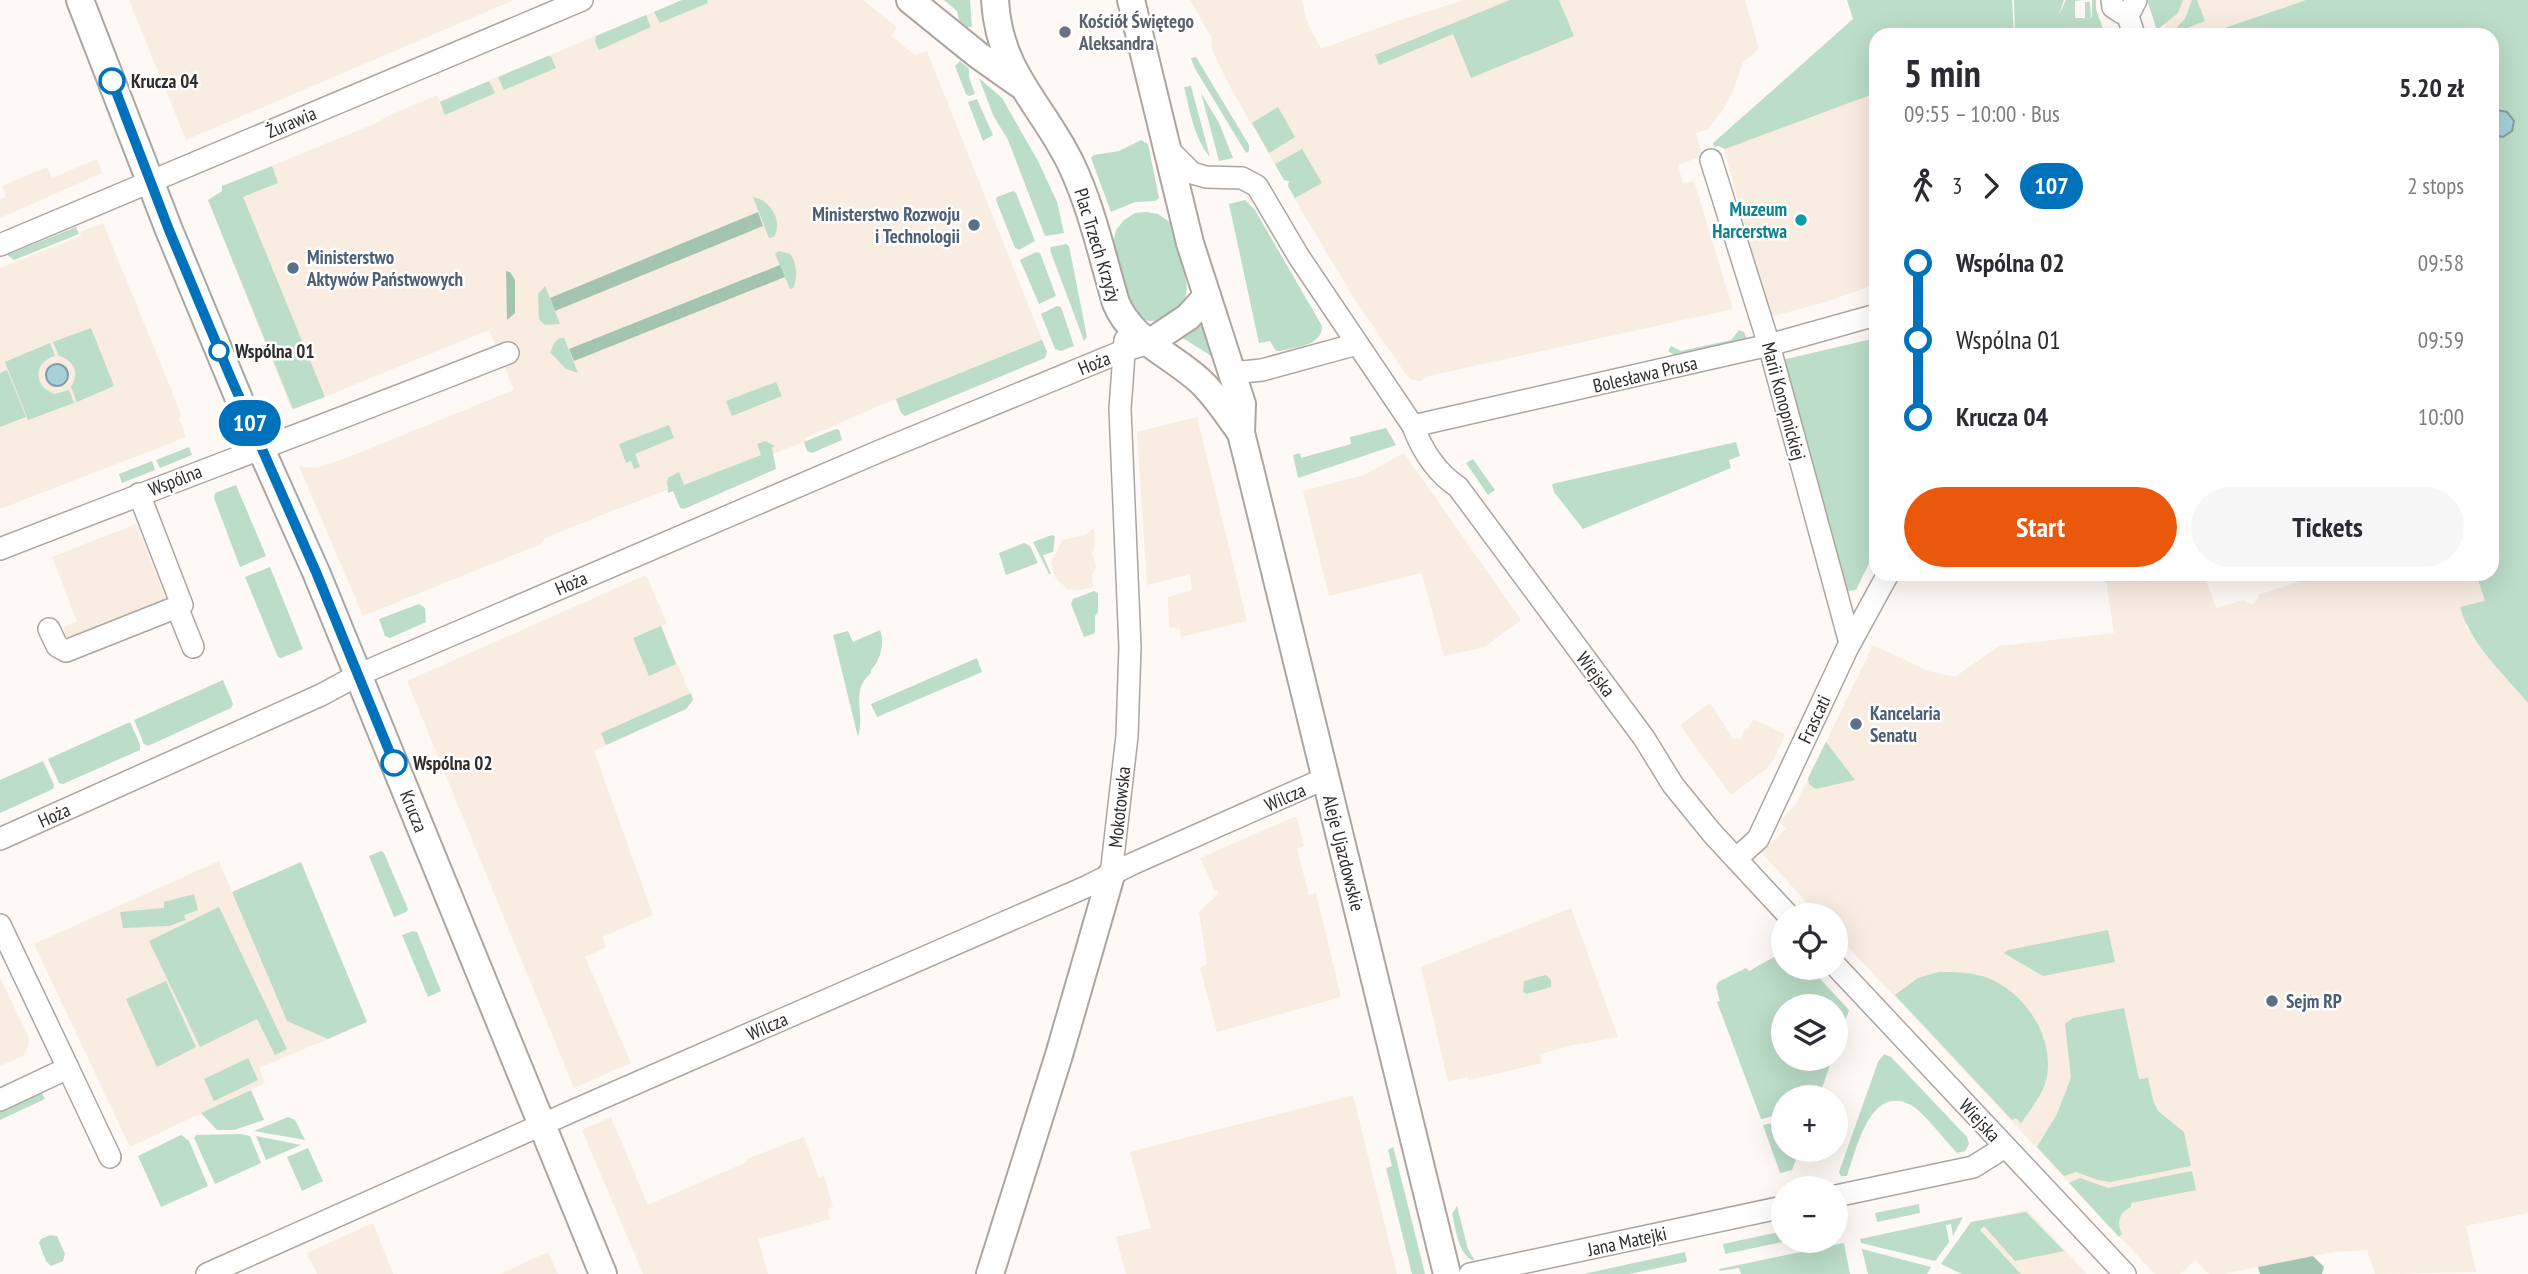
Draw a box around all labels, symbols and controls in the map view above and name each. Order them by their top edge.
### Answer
place label: Kościół Świętego Aleksandra [1078,9,1194,55]
marker: Kościół Świętego Aleksandra [1057,24,1073,40]
text: 5 min [1904,48,1981,97]
marker: Krucza 04 [99,68,125,94]
place label: Krucza 04 [131,69,198,93]
text: 5.20 zł [2399,71,2464,104]
text: 09:55 – 10:00 · Bus [1904,99,2060,128]
street label: Żurawia [262,101,320,143]
icon: walk [1904,167,1942,205]
icon: forward [1972,167,2010,205]
text: 107 [2034,170,2069,201]
text: 3 [1952,171,1962,200]
text: 2 stops [2407,171,2464,200]
street label: Plac Trzech Krzyży [1069,185,1127,306]
place label: Muzeum Harcerstwa [1712,197,1787,243]
place label: Ministerstwo Rozwoju i Technologii [812,202,960,248]
marker: Muzeum Harcerstwa [1793,212,1809,228]
marker: Ministerstwo Rozwoju i Technologii [966,217,982,233]
place label: Ministerstwo Aktywów Państwowych [306,245,463,291]
text: Wspólna 02 [1956,246,2065,279]
text: 09:58 [2418,248,2464,277]
marker: Ministerstwo Aktywów Państwowych [285,260,301,276]
text: Wspólna 01 [1956,323,2061,356]
text: 09:59 [2418,325,2464,354]
place label: Wspólna 01 [234,339,315,363]
street label: Marii Konopnickiej [1757,339,1811,463]
marker: Wspólna 01 [209,341,229,361]
street label: Hoża [1074,346,1114,380]
street label: Bolesława Prusa [1591,350,1699,398]
line badge: 107 [210,400,290,446]
text: Krucza 04 [1956,400,2048,433]
text: 10:00 [2418,402,2464,431]
text: 107 [233,407,267,438]
street label: Wspólna [145,459,205,501]
button: Start [1904,487,2177,567]
button: Tickets [2191,487,2464,567]
street label: Hoża [551,566,591,600]
street label: Wiejska [1571,647,1621,701]
street label: Frascati [1792,691,1836,747]
place label: Kancelaria Senatu [1870,701,1941,747]
marker: Kancelaria Senatu [1848,716,1864,732]
marker: Wspólna 02 [381,750,407,776]
place label: Wspólna 02 [412,751,493,775]
street label: Mokotowska [1103,765,1135,849]
street label: Wilcza [1261,777,1309,817]
street label: Krucza [395,786,433,836]
street label: Aleje Ujazdowskie [1318,792,1370,914]
street label: Hoża [34,797,74,833]
map controls [1771,903,1848,1253]
button: locate [1771,903,1848,980]
place label: Sejm RP [2286,989,2342,1013]
marker: Sejm RP [2264,993,2280,1009]
button: layers [1771,994,1848,1071]
street label: Wilcza [743,1006,791,1046]
button: + [1771,1085,1848,1162]
street label: Wiejska [1954,1093,2006,1147]
button: − [1771,1176,1848,1253]
street label: Jana Matejki [1584,1221,1669,1261]

